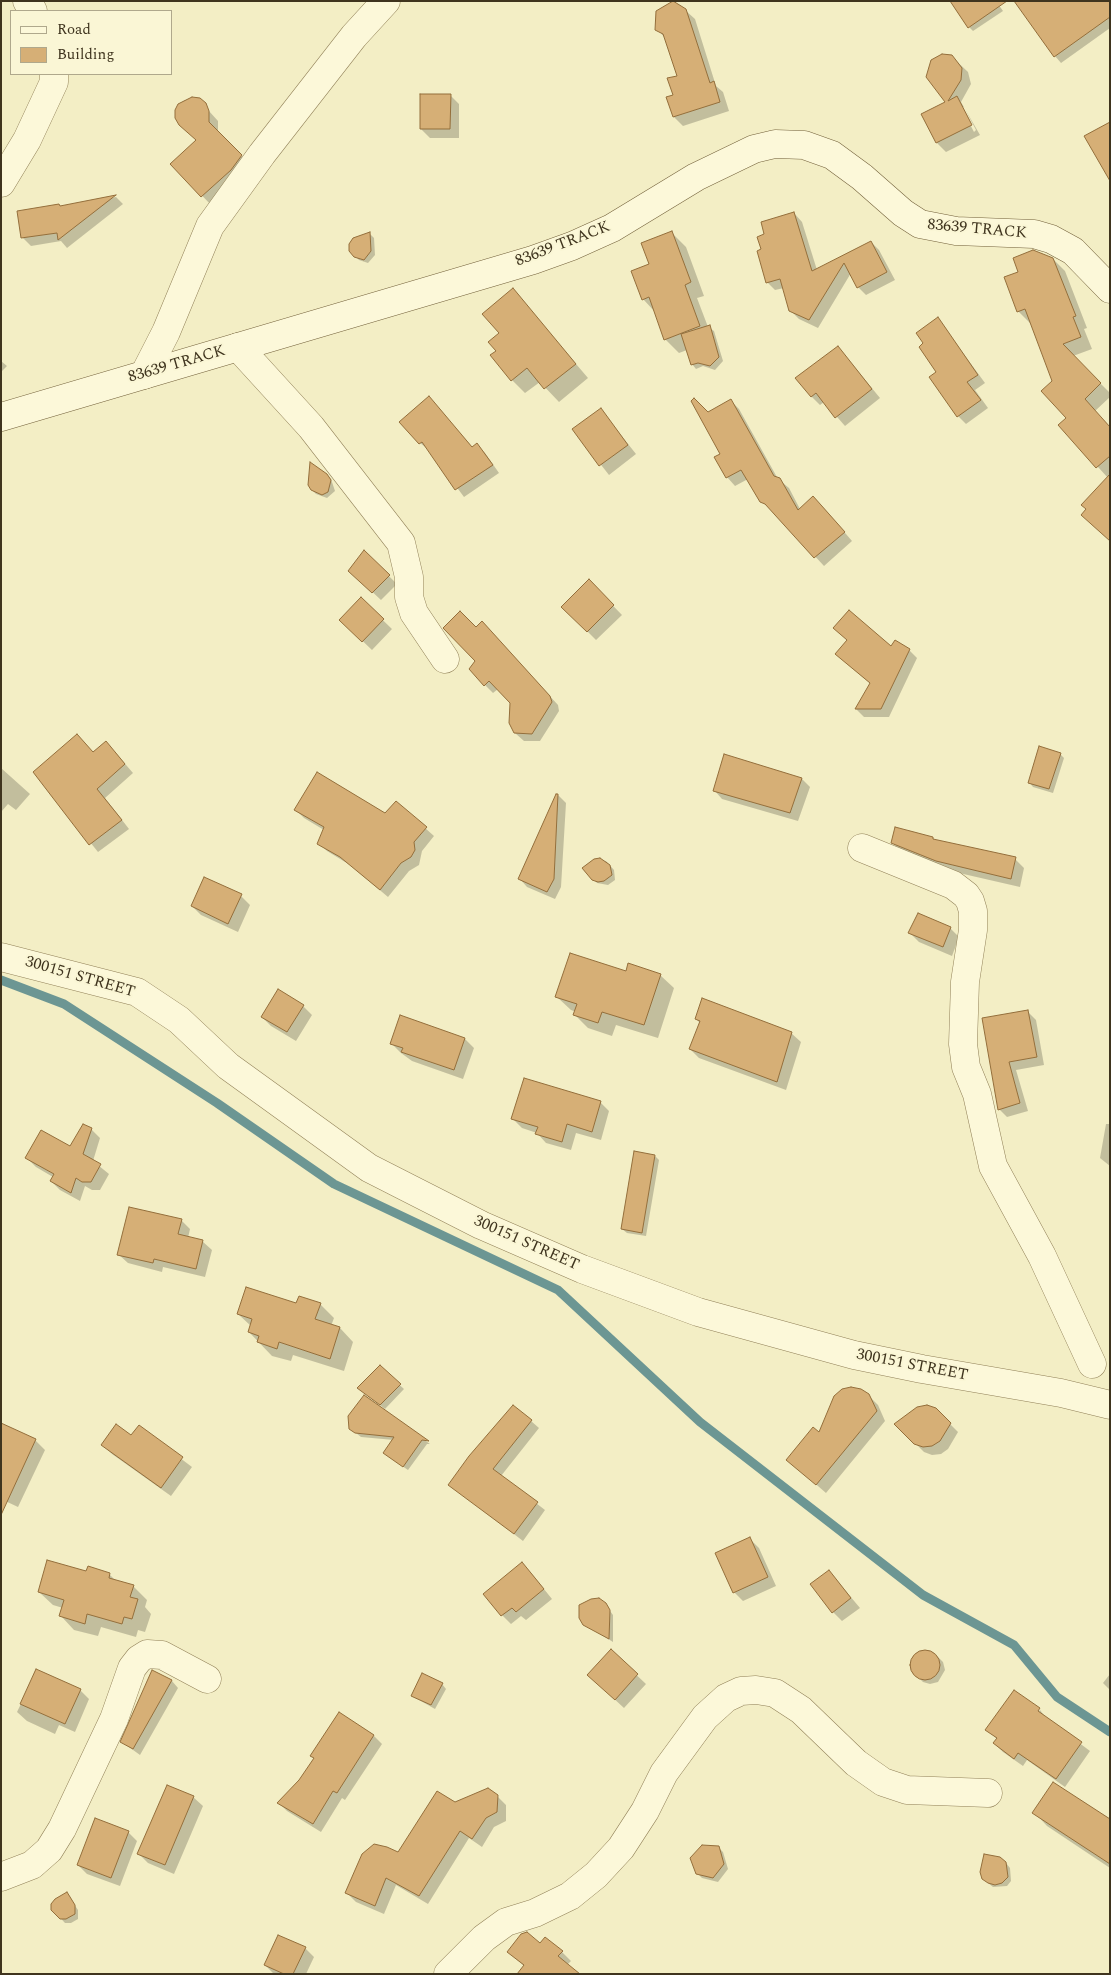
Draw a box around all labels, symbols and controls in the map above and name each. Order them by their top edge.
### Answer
legend [10,10,172,75]
text: Road [57,18,91,41]
text: Building [57,43,114,66]
street label: 83639 TRACK [926,216,1028,244]
street label: 83639 TRACK [513,218,613,272]
street label: 83639 TRACK [126,342,228,388]
street label: 300151 STREET [23,953,137,1003]
street label: 300151 STREET [470,1212,582,1276]
street label: 300151 STREET [854,1346,970,1386]

